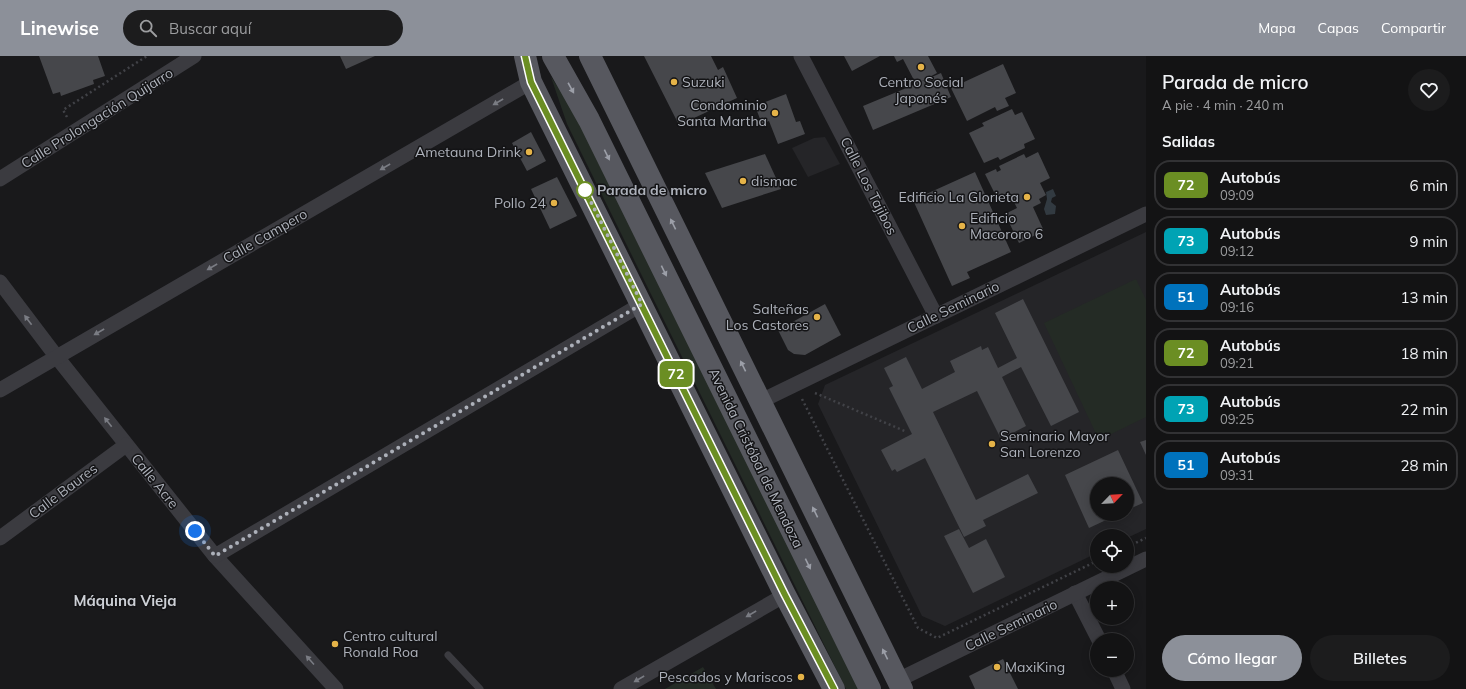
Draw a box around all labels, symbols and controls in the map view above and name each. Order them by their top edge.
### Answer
search box [123,10,403,46]
text: Linewise [20,16,99,40]
icon: search [137,17,159,39]
text: Buscar aquí [169,19,251,38]
text: Mapa [1258,19,1296,37]
text: Capas [1318,19,1359,37]
text: Compartir [1381,19,1446,37]
marker: Centro Social Japonés [916,62,926,72]
street label: Calle Prolongación Quijarro [18,64,176,172]
button: heart [1408,69,1450,111]
text: Parada de micro [1162,70,1309,94]
place label: Suzuki [682,73,725,91]
place label: Centro Social Japonés [878,73,964,107]
marker: Suzuki [669,77,679,87]
one-way arrow [568,82,575,94]
place label: Condominio Santa Martha [677,96,767,130]
text: A pie · 4 min · 240 m [1162,97,1284,113]
one-way arrow [492,98,503,105]
marker: Condominio Santa Martha [770,108,780,118]
text: Salidas [1162,132,1215,151]
street label: Calle Los Tajibos [837,134,901,238]
place label: Ametauna Drink [415,143,522,161]
marker: Ametauna Drink [524,147,534,157]
one-way arrow [603,149,610,161]
one-way arrow [379,163,391,170]
text: Autobús [1220,168,1280,187]
place label: dismac [751,172,797,190]
marker: dismac [738,176,748,186]
text: 72 [1178,176,1194,194]
text: 6 min [1410,176,1448,195]
marker: Parada de micro [576,181,594,199]
place label: Parada de micro [597,181,707,199]
text: 09:09 [1220,187,1254,203]
place label: Edificio La Glorieta [899,188,1019,206]
marker: Edificio La Glorieta [1022,192,1032,202]
place label: Pollo 24 [494,194,547,212]
marker: Pollo 24 [549,198,559,208]
street label: Calle Campero [219,205,311,267]
place label: Edificio Macororo 6 [970,209,1043,243]
one-way arrow [670,219,677,230]
marker: Edificio Macororo 6 [957,221,967,231]
text: Autobús [1220,224,1280,243]
text: 73 [1178,232,1194,250]
text: 9 min [1410,232,1448,251]
text: 09:12 [1220,243,1254,259]
one-way arrow [206,263,218,270]
one-way arrow [661,266,667,277]
street label: Calle Seminario [904,277,1002,337]
text: Autobús [1220,280,1280,299]
text: 51 [1178,288,1194,306]
text: 13 min [1401,288,1448,307]
text: 09:16 [1220,299,1254,315]
place label: Salteñas Los Castores [726,300,809,334]
marker: Salteñas Los Castores [812,312,822,322]
one-way arrow [24,314,33,325]
one-way arrow [93,328,105,335]
text: Autobús [1220,336,1280,355]
text: 72 [1178,344,1194,362]
text: 18 min [1401,344,1448,363]
text: 09:21 [1220,355,1254,371]
one-way arrow [740,360,746,372]
line badge: 72 [658,361,694,387]
text: 72 [668,365,684,383]
street label: Avenida Cristóbal de Mendoza [705,365,807,551]
text: Autobús [1220,392,1280,411]
text: 73 [1178,400,1194,418]
text: 22 min [1401,400,1448,419]
text: 09:25 [1220,411,1254,427]
one-way arrow [104,417,113,428]
place label: Seminario Mayor San Lorenzo [1000,427,1110,461]
marker: Seminario Mayor San Lorenzo [987,439,997,449]
text: Autobús [1220,448,1280,467]
street label: Calle Acre [127,450,183,512]
text: 51 [1178,456,1194,474]
text: 28 min [1401,456,1448,475]
street label: Calle Baures [25,459,101,523]
text: 09:31 [1220,467,1254,483]
north arrow [1090,477,1134,521]
map controls [1090,477,1134,677]
one-way arrow [812,507,818,518]
your location [185,521,205,541]
button: locate [1090,529,1134,573]
one-way arrow [805,558,811,570]
button: + [1090,581,1134,625]
district label: Máquina Vieja [73,591,177,610]
street label: Calle Seminario [962,595,1060,655]
one-way arrow [745,611,757,618]
place label: Centro cultural Ronald Roa [343,627,438,661]
button: − [1090,633,1134,677]
button: Cómo llegar [1162,635,1302,681]
button: Billetes [1310,635,1450,681]
marker: Centro cultural Ronald Roa [330,639,340,649]
one-way arrow [882,648,888,660]
one-way arrow [305,655,315,665]
place label: MaxiKing [1005,658,1065,676]
marker: MaxiKing [992,662,1002,672]
place label: Pescados y Mariscos [659,668,793,686]
marker: Pescados y Mariscos [796,672,806,682]
one-way arrow [633,675,645,682]

